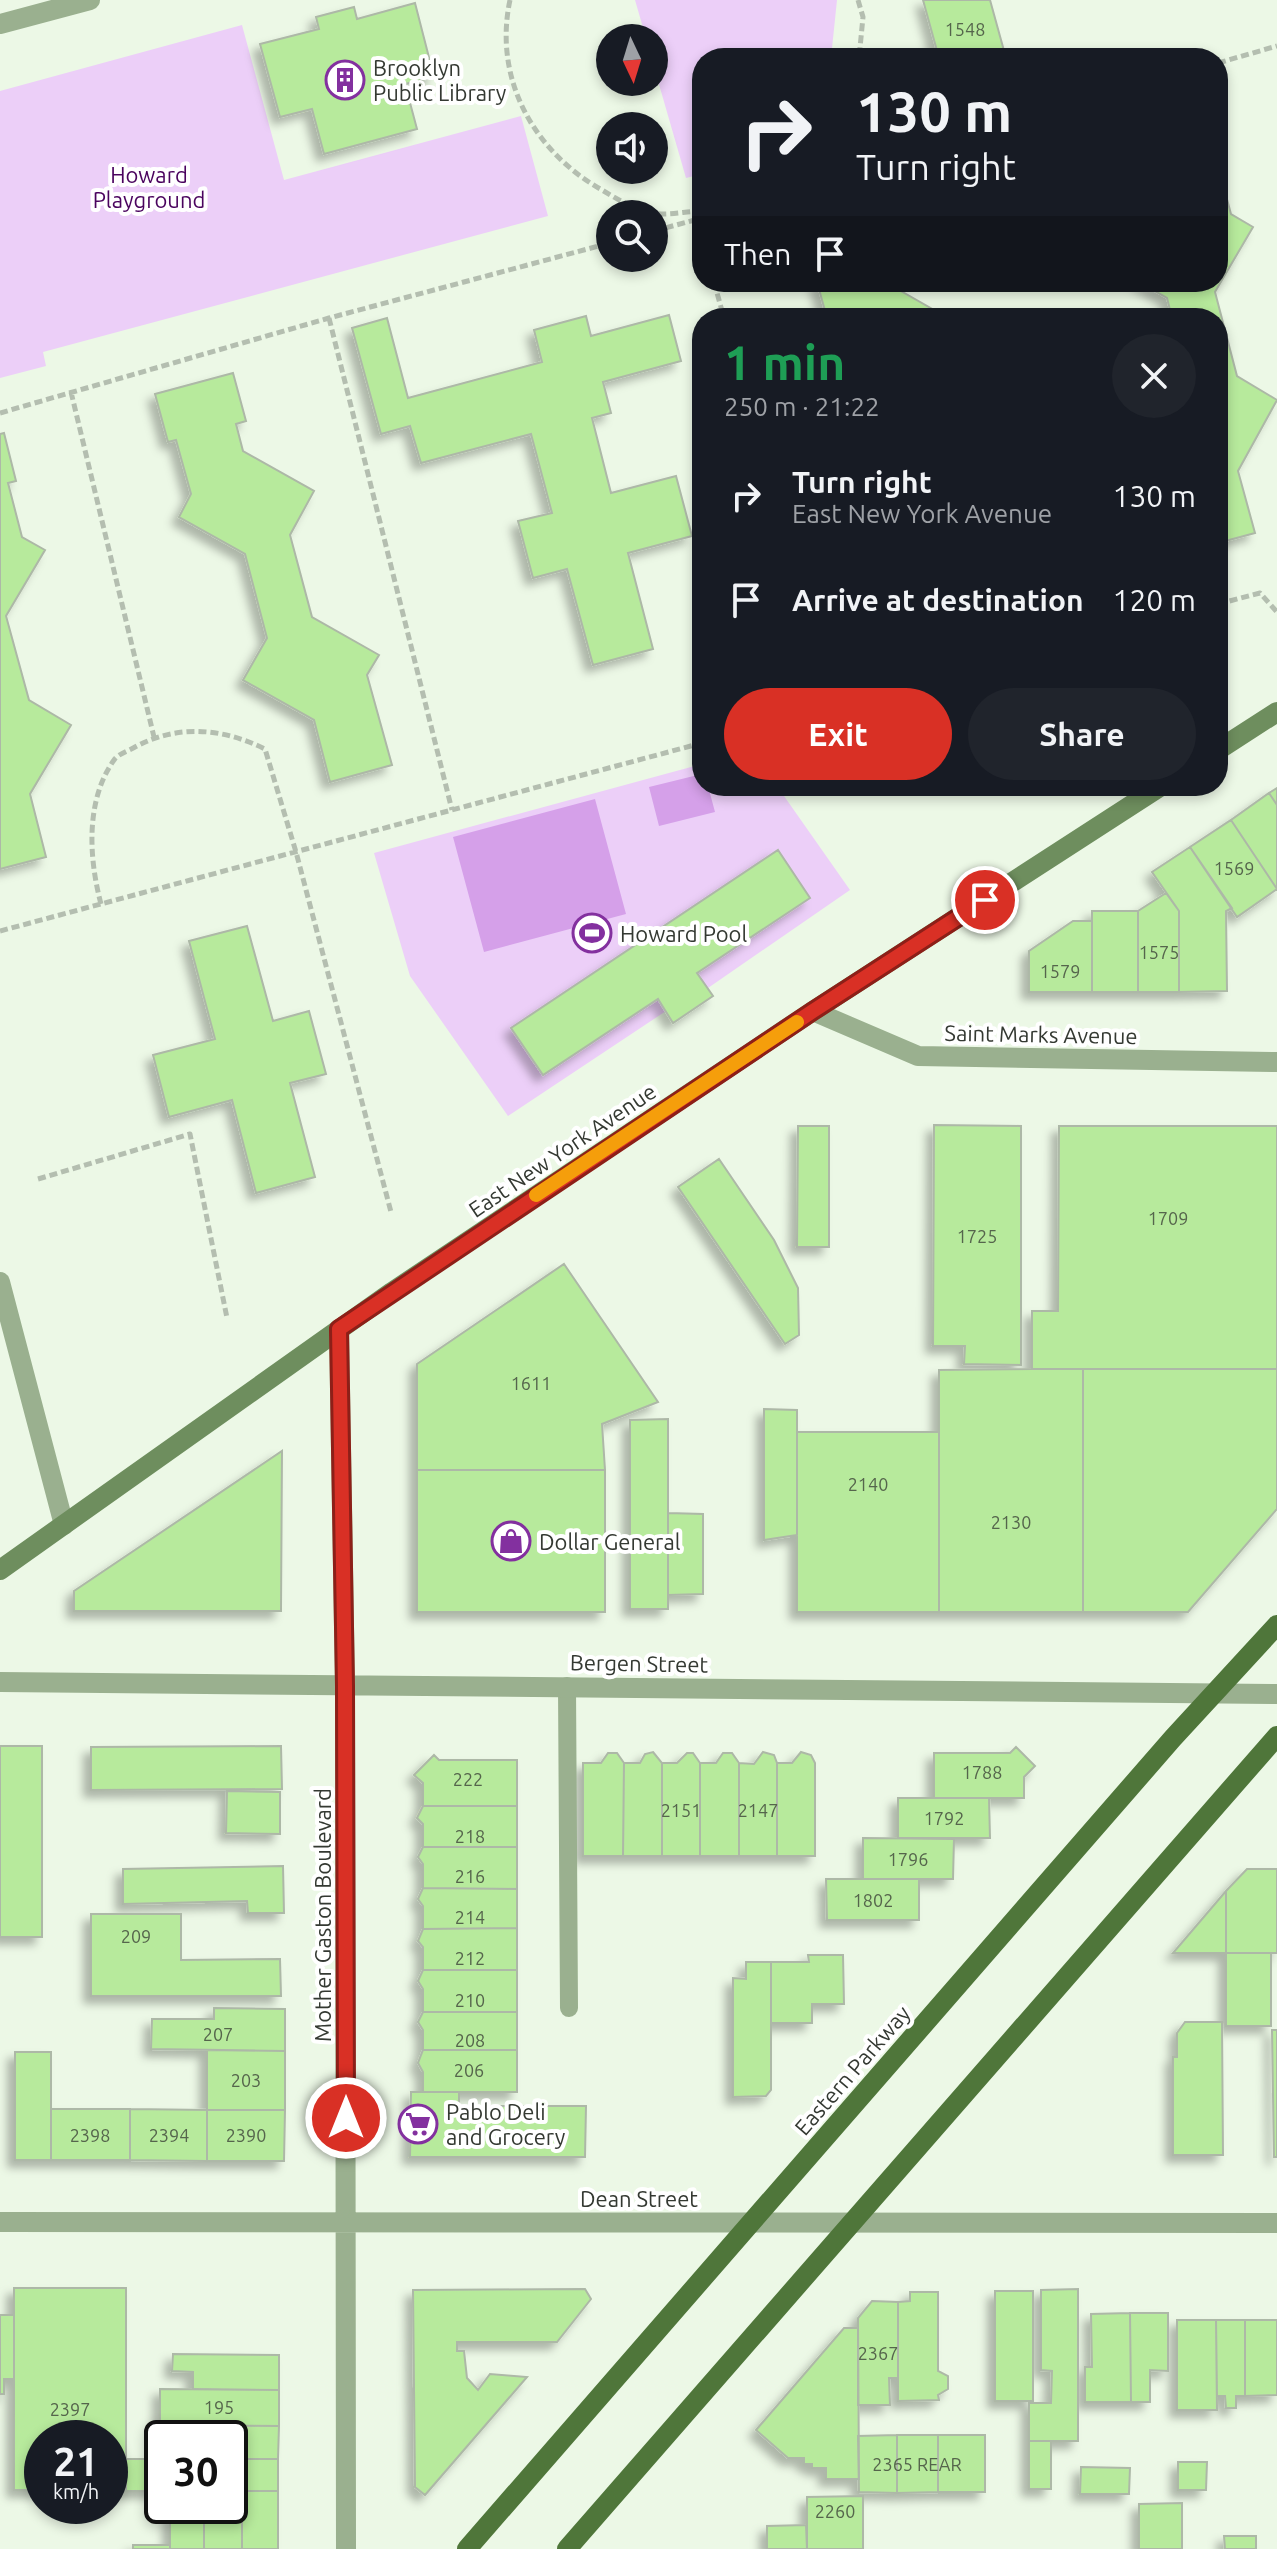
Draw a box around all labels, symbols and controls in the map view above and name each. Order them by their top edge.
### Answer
house number: 1548 [945,19,985,39]
north arrow [596,24,668,96]
map controls [596,24,668,272]
place label: Brooklyn Public Library [373,55,507,105]
building icon: Brooklyn Public Library [324,59,366,101]
icon: right [724,80,828,184]
text: 130 m [856,80,1012,143]
button: sound [596,112,668,184]
text: Turn right [856,146,1016,187]
park label: Howard Playground [93,162,205,212]
button: search [596,200,668,272]
icon: arrive [808,232,852,276]
text: Then [724,237,792,271]
button: close [1112,334,1196,418]
text: 1 min [724,335,845,389]
text: 250 m · 21:22 [724,392,880,421]
text: Turn right [792,465,932,499]
icon: right [724,474,768,518]
text: 130 m [1112,479,1196,513]
text: East New York Avenue [792,499,1052,528]
icon: arrive [724,578,768,622]
text: Arrive at destination [792,583,1084,617]
text: 120 m [1112,583,1196,617]
button: Exit [724,688,952,780]
button: Share [968,688,1196,780]
house number: 1569 [1214,858,1254,878]
pin [951,866,1019,934]
icon: arrive [963,878,1007,922]
sports icon: Howard Pool [571,912,613,954]
place label: Howard Pool [620,921,747,946]
house number: 1575 [1139,942,1179,962]
house number: 1579 [1040,961,1080,981]
street label: Saint Marks Avenue [944,1020,1138,1048]
street label: East New York Avenue [464,1078,660,1222]
house number: 1709 [1148,1208,1188,1228]
house number: 1725 [957,1226,997,1246]
house number: 1611 [511,1373,551,1393]
house number: 2140 [848,1474,888,1494]
house number: 2130 [991,1512,1031,1532]
shop icon: Dollar General [490,1520,532,1562]
place label: Dollar General [539,1529,681,1554]
street label: Bergen Street [570,1649,709,1677]
house number: 1788 [962,1762,1002,1782]
house number: 222 [453,1769,483,1789]
street label: Mother Gaston Boulevard [310,1788,335,2042]
house number: 2151 [661,1800,701,1820]
house number: 2147 [738,1800,778,1820]
house number: 1792 [924,1808,964,1828]
house number: 218 [455,1826,485,1846]
house number: 1796 [888,1849,928,1869]
house number: 216 [455,1866,485,1886]
house number: 1802 [853,1890,893,1910]
house number: 214 [455,1907,485,1927]
house number: 209 [121,1926,151,1946]
house number: 212 [455,1948,485,1968]
house number: 210 [455,1990,485,2010]
street label: Eastern Parkway [789,2000,915,2140]
house number: 207 [203,2024,233,2044]
house number: 208 [455,2030,485,2050]
house number: 206 [454,2060,484,2080]
house number: 203 [231,2070,261,2090]
position arrow [304,2076,388,2160]
place label: Pablo Deli and Grocery [446,2099,566,2149]
supermarket icon: Pablo Deli and Grocery [397,2103,439,2145]
house number: 2398 [70,2125,110,2145]
house number: 2394 [149,2125,189,2145]
house number: 2390 [226,2125,266,2145]
street label: Dean Street [580,2186,698,2211]
house number: 2367 [858,2343,898,2363]
house number: 195 [204,2397,234,2417]
house number: 2397 [50,2399,90,2419]
speed limit sign: 30 [144,2420,248,2524]
text: 21 [53,2439,99,2484]
house number: 2365 REAR [872,2454,962,2474]
text: km/h [53,2480,99,2503]
house number: 2260 [815,2501,855,2521]

